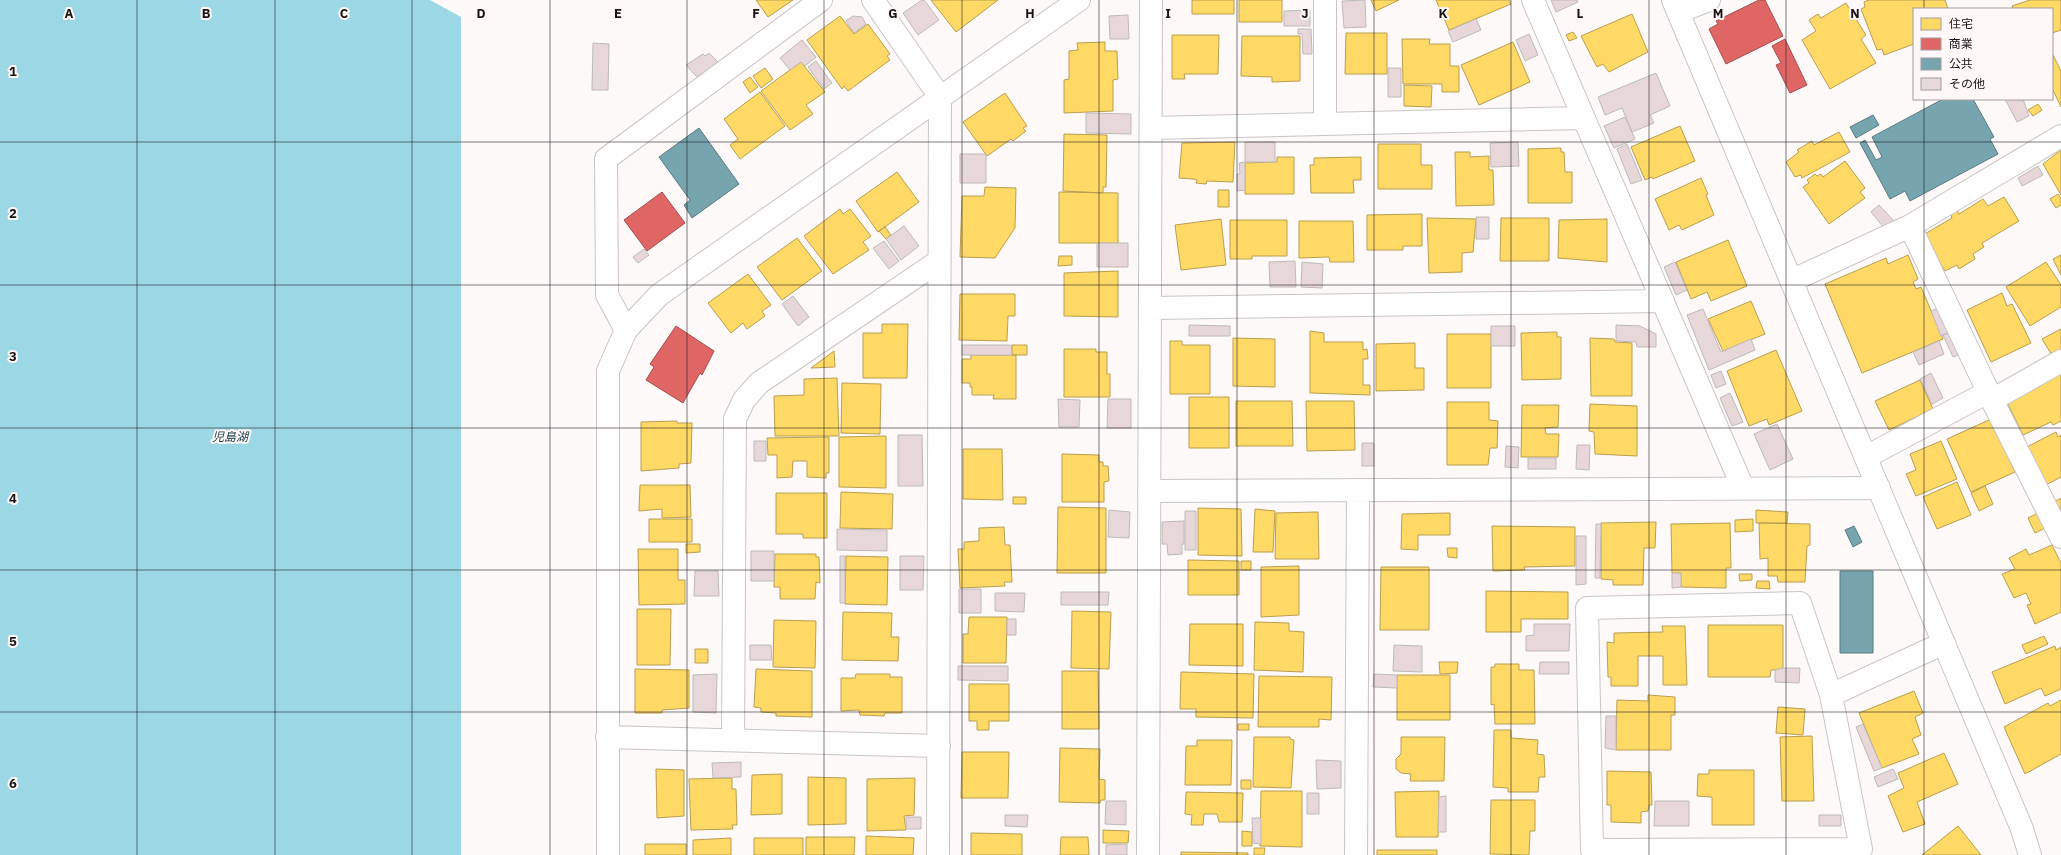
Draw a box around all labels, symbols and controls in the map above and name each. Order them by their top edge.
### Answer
text: A [65,5,74,22]
text: B [202,5,211,22]
text: C [340,5,349,22]
text: D [476,5,486,22]
text: E [614,5,622,22]
text: F [752,5,760,22]
text: G [888,5,898,22]
text: H [1025,5,1035,22]
text: I [1165,5,1171,22]
text: J [1301,5,1309,22]
text: K [1438,5,1448,22]
text: L [1577,5,1584,22]
text: M [1713,5,1723,22]
text: N [1850,5,1860,22]
legend [1913,8,2053,100]
text: 住宅 [1949,16,1973,31]
text: 商業 [1949,36,1973,51]
text: 公共 [1949,56,1973,71]
text: 1 [9,63,17,80]
text: その他 [1949,76,1985,91]
text: 2 [9,205,17,222]
text: 3 [9,348,17,365]
water label: 児島湖 [212,429,250,444]
text: 4 [9,490,17,507]
text: 5 [9,633,17,650]
text: 6 [9,775,17,792]

